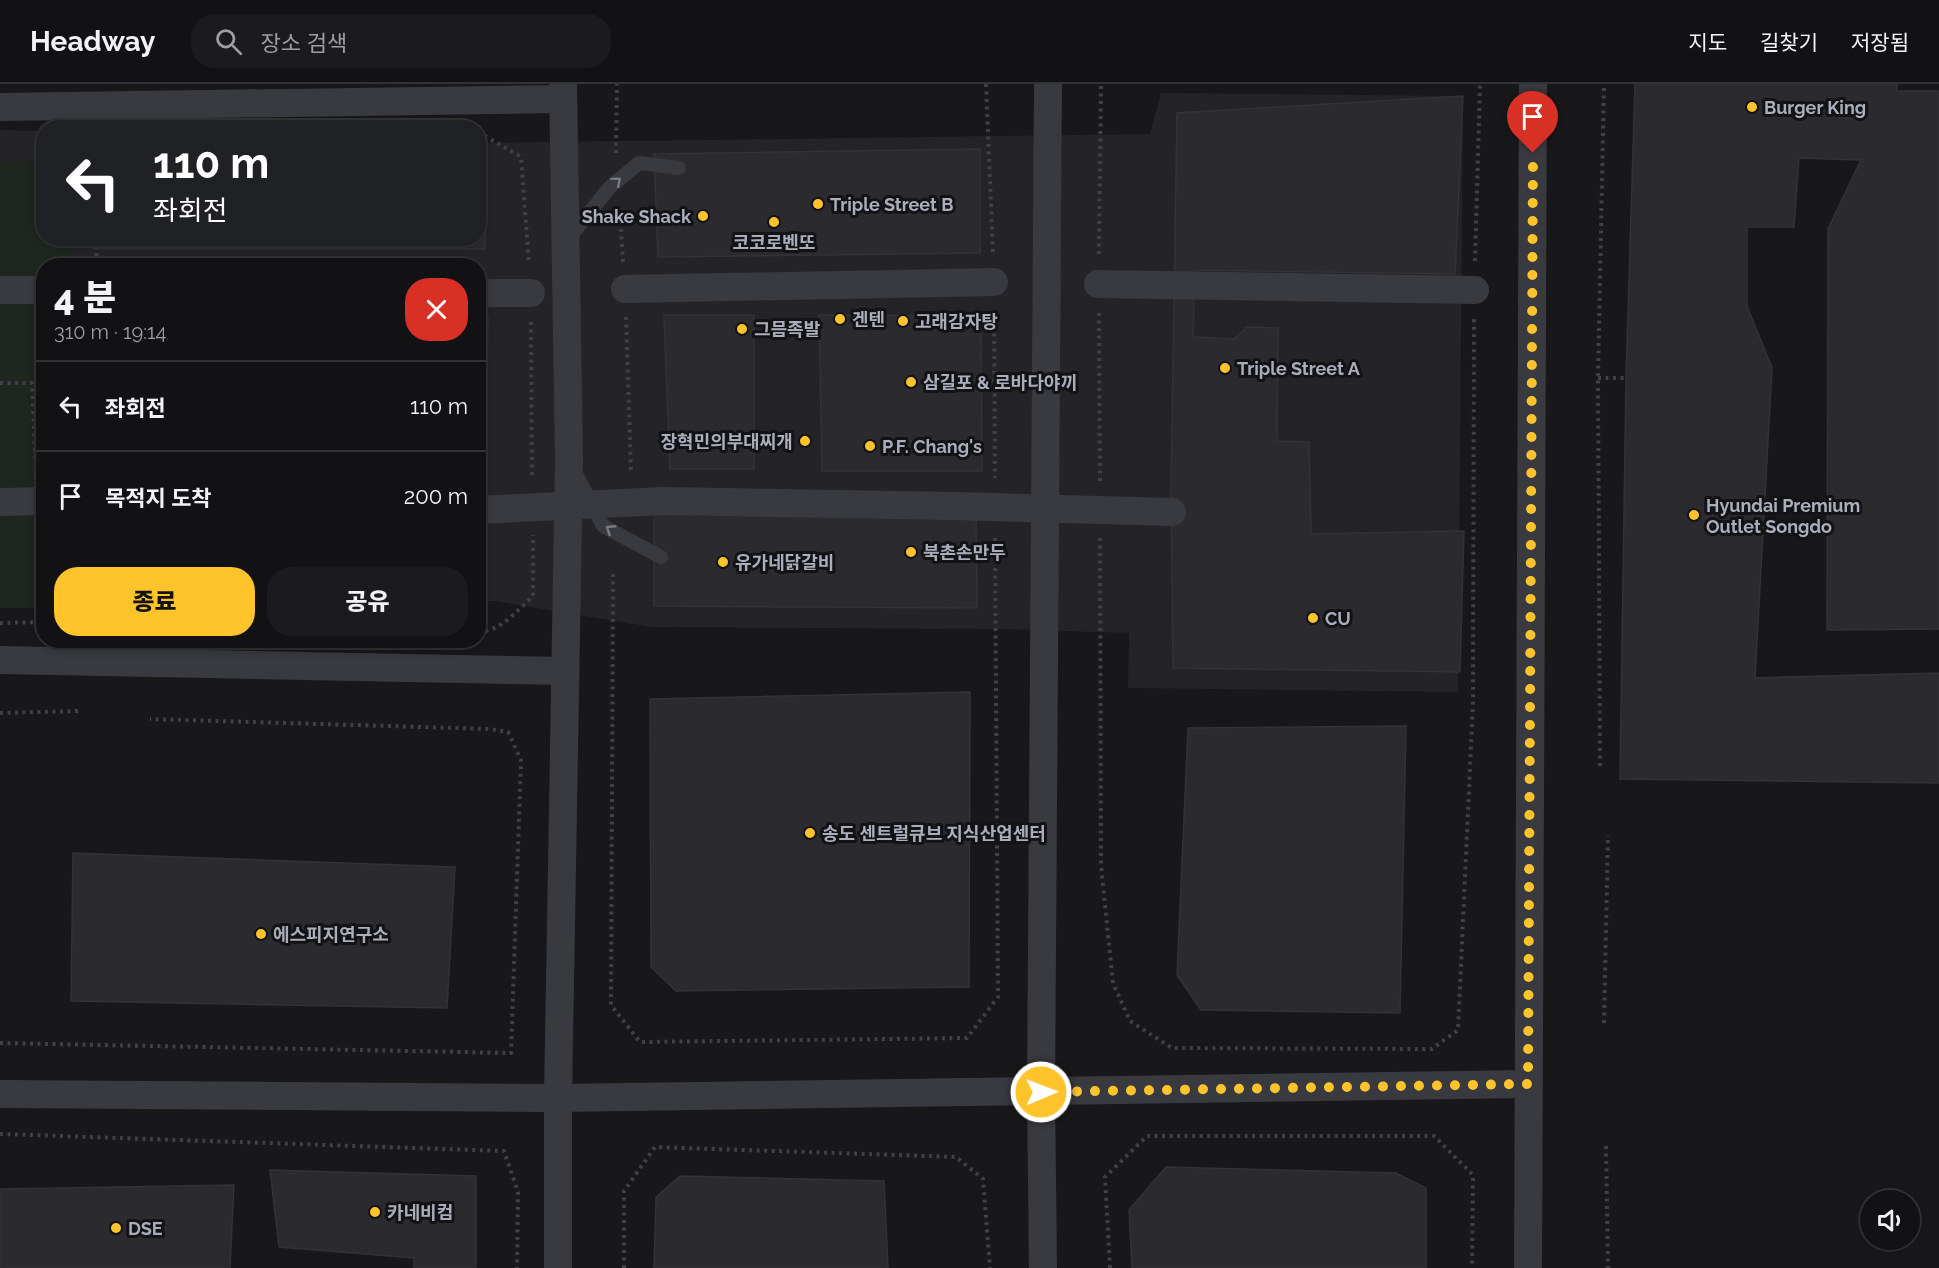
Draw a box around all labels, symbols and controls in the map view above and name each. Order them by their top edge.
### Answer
search box [191,14,611,68]
text: Headway [30,25,155,58]
icon: search [212,25,245,58]
text: 장소 검색 [260,30,347,56]
text: 지도 [1688,30,1727,55]
text: 길찾기 [1760,30,1818,55]
text: 저장됨 [1851,30,1909,55]
pin [1507,91,1558,153]
place label: Burger King [1764,97,1866,118]
icon: arrive [1516,100,1549,133]
marker: Burger King [1745,100,1759,114]
text: 110 m [153,139,269,188]
icon: left [54,144,132,222]
one-way arrow [610,177,621,188]
place label: Triple Street B [830,194,954,215]
text: 좌회전 [153,195,228,226]
marker: Triple Street B [811,197,825,211]
place label: Shake Shack [582,206,692,227]
marker: Shake Shack [696,209,710,223]
marker: 코코로벤또 [767,215,781,229]
place label: 코코로벤또 [733,232,815,253]
text: 4 분 [54,276,116,318]
button: close [405,278,468,341]
place label: 겐텐 [852,309,885,330]
place label: 고래감자탕 [915,311,998,332]
marker: 겐텐 [833,312,847,326]
marker: 고래감자탕 [896,314,910,328]
place label: 그믐족발 [754,319,821,340]
text: 310 m · 19:14 [54,320,166,344]
marker: 그믐족발 [735,322,749,336]
place label: Triple Street A [1237,358,1361,379]
marker: Triple Street A [1218,361,1232,375]
place label: 삼길포 & 로바다야끼 [923,372,1077,393]
marker: 삼길포 & 로바다야끼 [904,375,918,389]
icon: left [54,390,87,423]
text: 110 m [410,393,468,419]
text: 좌회전 [105,395,166,421]
place label: 장혁민의부대찌개 [661,431,793,452]
marker: 장혁민의부대찌개 [798,434,812,448]
place label: P.F. Chang's [882,436,982,457]
marker: P.F. Chang's [863,439,877,453]
icon: arrive [54,480,87,513]
text: 200 m [404,483,468,509]
text: 목적지 도착 [105,485,211,511]
place label: Hyundai Premium Outlet Songdo [1706,495,1860,537]
marker: Hyundai Premium Outlet Songdo [1687,508,1701,522]
one-way arrow [606,525,617,536]
place label: 북촌손만두 [923,542,1006,563]
marker: 북촌손만두 [904,545,918,559]
place label: 유가네닭갈비 [735,552,834,573]
marker: 유가네닭갈비 [716,555,730,569]
button: 종료 [54,567,255,636]
button: 공유 [267,567,468,636]
place label: CU [1325,608,1351,629]
marker: CU [1306,611,1320,625]
place label: 송도 센트럴큐브 지식산업센터 [822,823,1046,844]
marker: 송도 센트럴큐브 지식산업센터 [803,826,817,840]
place label: 에스피지연구소 [273,924,389,945]
marker: 에스피지연구소 [254,927,268,941]
position arrow [1009,1060,1073,1124]
map controls [1860,1190,1920,1250]
button: sound [1860,1190,1920,1250]
place label: 카네비컴 [387,1202,453,1223]
marker: 카네비컴 [368,1205,382,1219]
place label: DSE [128,1218,163,1239]
marker: DSE [109,1221,123,1235]

